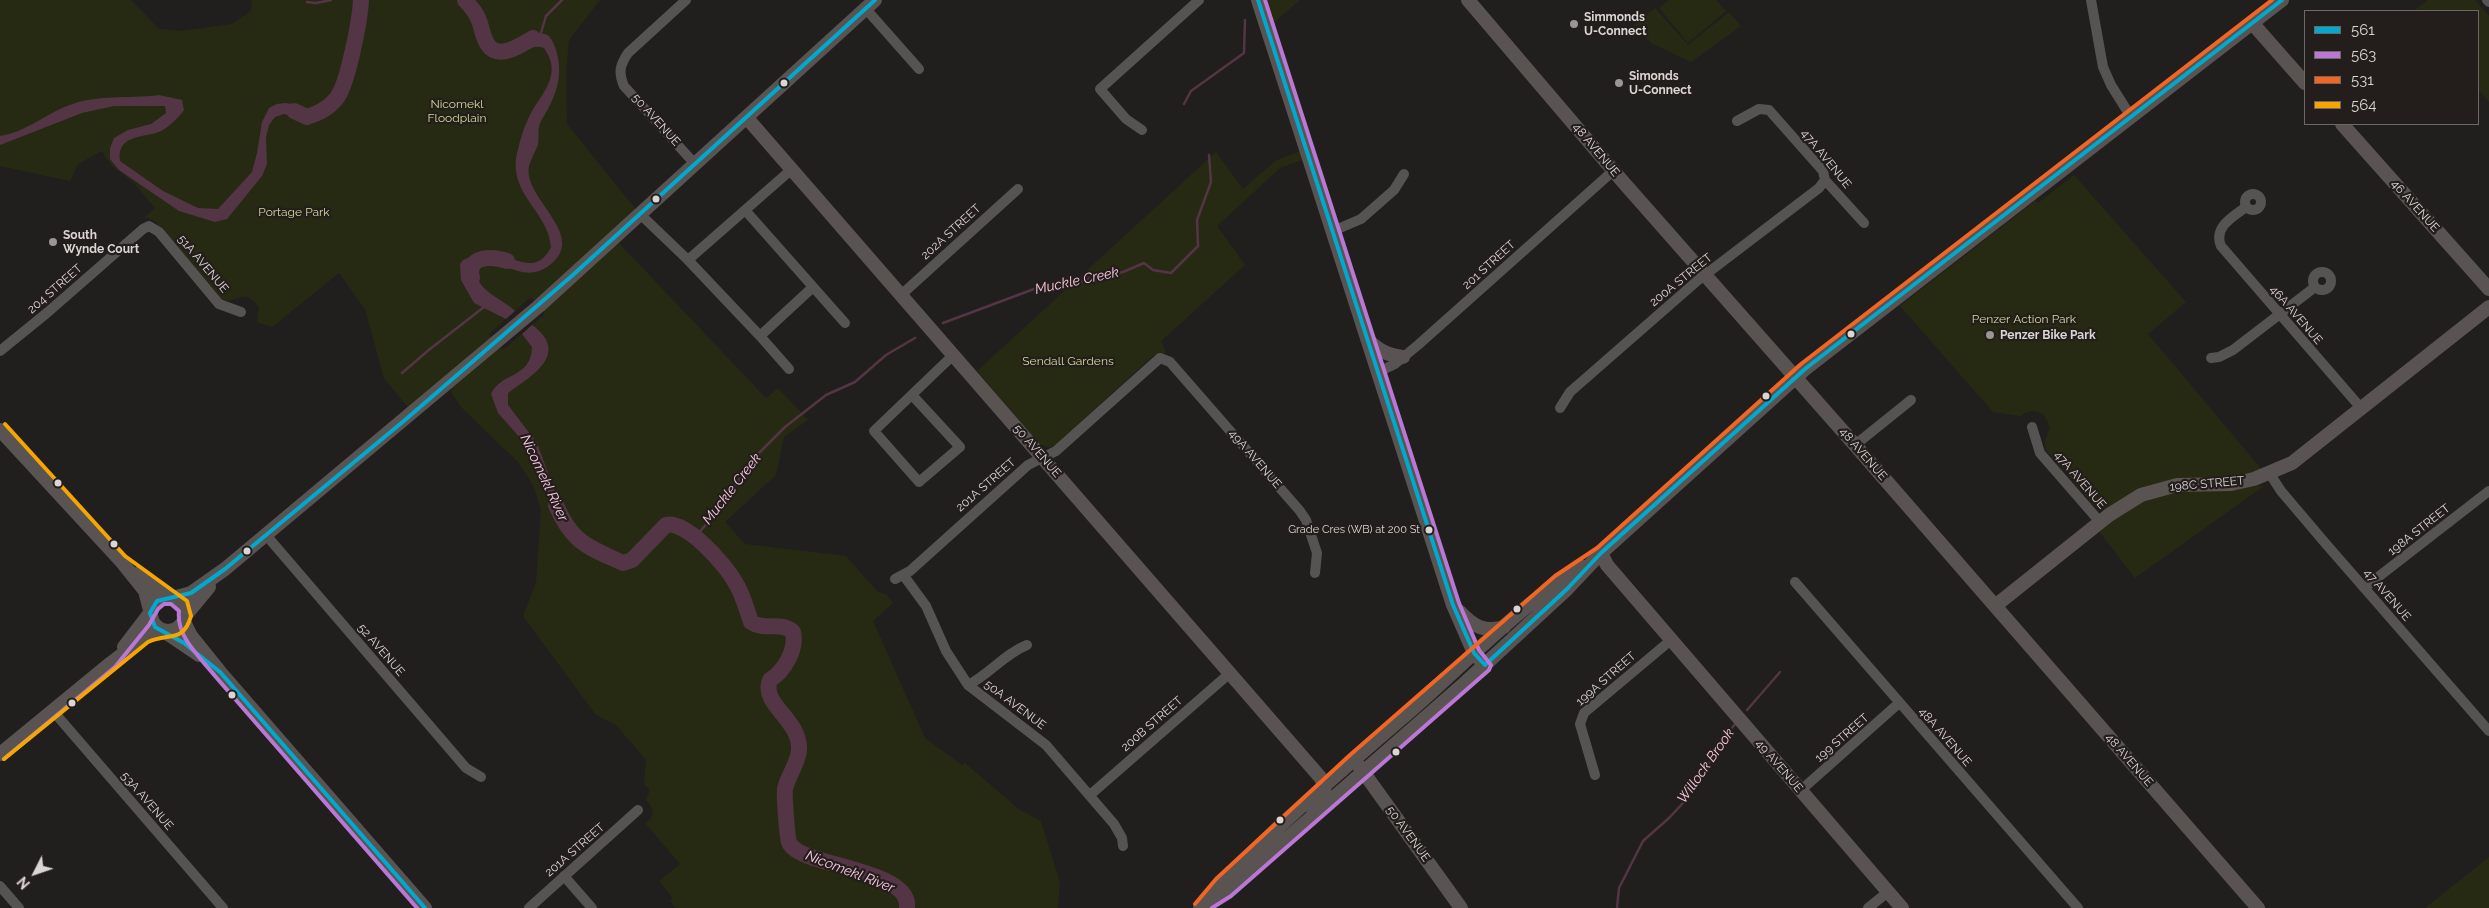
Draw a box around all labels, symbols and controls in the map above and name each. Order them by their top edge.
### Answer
place label: Simmonds U-Connect [1584,10,1647,38]
legend [2304,10,2479,125]
marker: Simmonds U-Connect [1568,18,1580,30]
text: 561 [2351,21,2375,39]
text: 563 [2351,46,2376,64]
place label: Simonds U-Connect [1629,69,1692,97]
text: 531 [2351,71,2374,89]
marker: Simonds U-Connect [1613,77,1625,89]
unlabelled marker [779,78,789,88]
street label: 50 AVENUE [629,91,683,149]
text: 564 [2351,96,2376,114]
park label: Nicomekl Floodplain [428,97,486,125]
street label: 48 AVENUE [1570,120,1622,180]
street label: 47A AVENUE [1798,126,1854,192]
street label: 46 AVENUE [2388,177,2442,235]
unlabelled marker [651,194,661,204]
street label: 202A STREET [918,201,984,263]
park label: Portage Park [258,205,330,219]
place label: South Wynde Court [63,228,139,256]
street label: 51A AVENUE [175,232,231,296]
marker: South Wynde Court [47,236,59,248]
street label: 201 STREET [1460,238,1518,292]
street label: 200A STREET [1647,250,1715,310]
street label: 204 STREET [25,261,85,317]
water label: Muckle Creek [1033,264,1121,298]
street label: 46A AVENUE [2267,283,2325,347]
park label: Penzer Action Park [1972,312,2076,326]
place label: Penzer Bike Park [2000,328,2096,342]
unlabelled marker [1846,329,1856,339]
marker: Penzer Bike Park [1984,329,1996,341]
park label: Sendall Gardens [1022,354,1114,368]
unlabelled marker [1761,391,1771,401]
street label: 50 AVENUE [1010,422,1064,480]
street label: 48 AVENUE [1836,425,1890,483]
street label: 49A AVENUE [1226,427,1284,491]
water label: Nicomekl River [517,432,571,524]
street label: 47A AVENUE [2051,448,2109,512]
water label: Muckle Creek [699,450,765,528]
street label: 201A STREET [953,455,1019,515]
street label: 198C STREET [2169,474,2245,494]
unlabelled marker [53,478,63,488]
street label: 198A STREET [2385,501,2453,559]
place label: Grade Cres (WB) at 200 St [1288,523,1420,537]
marker: Grade Cres (WB) at 200 St [1424,525,1434,535]
unlabelled marker [109,539,119,549]
unlabelled marker [242,546,252,556]
street label: 47 AVENUE [2360,566,2414,624]
unlabelled marker [1512,604,1522,614]
street label: 52 AVENUE [354,621,408,679]
street label: 199A STREET [1573,649,1639,709]
street label: 50A AVENUE [981,677,1049,733]
unlabelled marker [227,690,237,700]
street label: 200B STREET [1118,694,1186,754]
unlabelled marker [67,698,77,708]
street label: 48A AVENUE [1916,705,1974,769]
street label: 199 STREET [1812,711,1872,765]
water label: Willock Brook [1674,725,1738,807]
street label: 48 AVENUE [2102,731,2156,789]
street label: 49 AVENUE [1752,737,1806,795]
unlabelled marker [1391,747,1401,757]
street label: 53A AVENUE [118,769,176,833]
street label: 50 AVENUE [1383,803,1433,865]
unlabelled marker [1275,815,1285,825]
street label: 201A STREET [542,820,608,880]
water label: Nicomekl River [803,847,897,897]
north arrow [10,848,60,898]
text: N [14,874,33,892]

